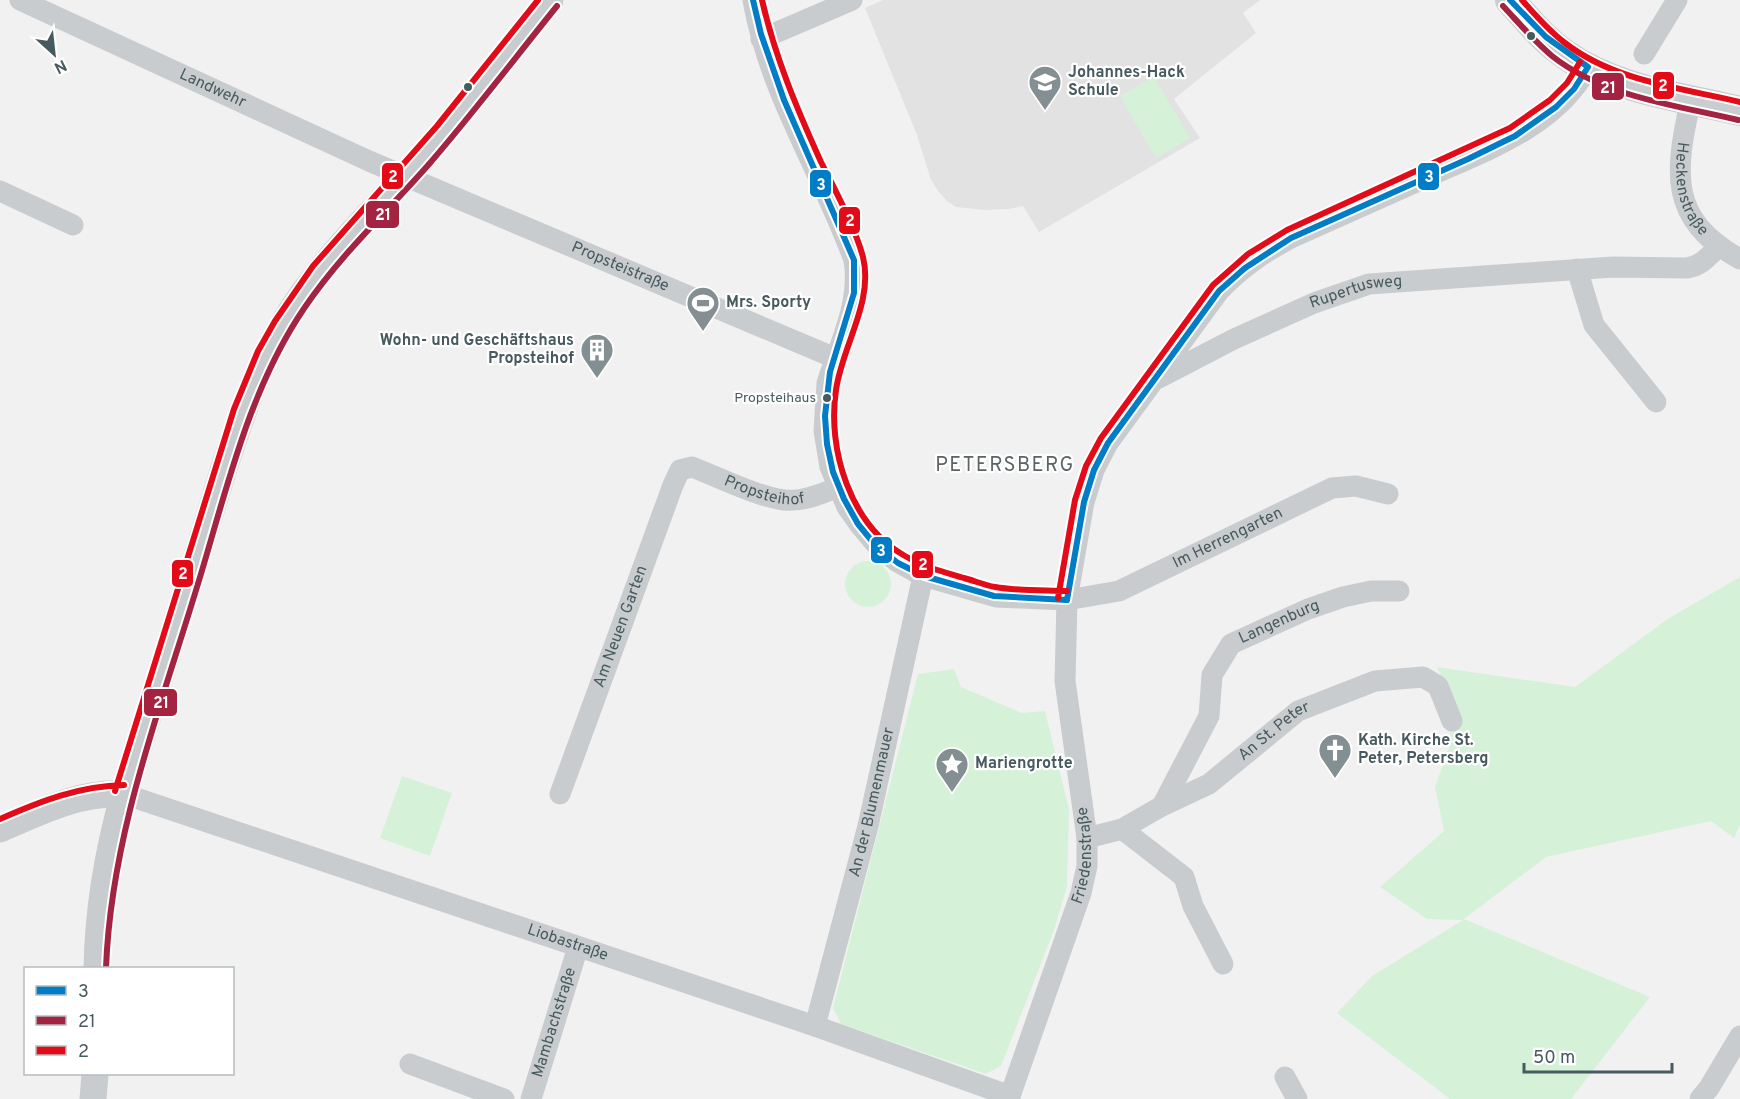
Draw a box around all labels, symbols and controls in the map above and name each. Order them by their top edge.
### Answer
north arrow [24,24,84,84]
unlabelled marker [1525,30,1537,42]
text: N [50,54,70,77]
place label: Johannes-Hack Schule [1068,63,1185,101]
school or university icon: Johannes-Hack Schule [1027,64,1063,111]
street label: Landwehr [176,65,249,113]
line badge: 2 [1652,71,1675,100]
line badge: 21 [1591,72,1625,101]
text: 2 [1658,77,1668,97]
text: 21 [1600,79,1616,99]
unlabelled marker [462,81,474,93]
street label: Heckenstraße [1670,141,1712,240]
line badge: 2 [381,162,404,190]
line badge: 3 [1417,162,1440,191]
text: 2 [388,168,398,188]
text: 3 [1424,168,1434,188]
line badge: 3 [809,169,832,198]
text: 3 [816,176,826,196]
line badge: 21 [365,200,400,229]
text: 21 [375,206,391,226]
line badge: 2 [838,206,861,235]
text: 2 [845,212,855,232]
street label: Propsteistraße [568,238,672,297]
street label: Rupertusweg [1307,272,1403,314]
sports icon: Mrs. Sporty [685,285,721,332]
place label: Mrs. Sporty [726,293,811,313]
place label: Wohn- und Geschäftshaus Propsteihof [380,331,574,369]
building icon: Wohn- und Geschäftshaus Propsteihof [579,332,615,379]
place label: Propsteihaus [734,390,816,407]
marker: Propsteihaus [821,392,833,404]
district label: PETERSBERG [935,453,1075,479]
street label: Propsteihof [721,471,807,510]
street label: Im Herrengarten [1170,503,1286,573]
line badge: 3 [870,536,893,564]
text: 3 [876,542,886,562]
line badge: 2 [911,550,934,579]
text: 2 [918,556,928,576]
line badge: 2 [171,559,194,588]
street label: Am Neuen Garten [590,563,653,691]
text: 2 [178,565,188,585]
street label: Langenburg [1236,596,1322,649]
line badge: 21 [143,688,178,717]
text: 21 [153,694,169,714]
street label: An St. Peter [1234,697,1312,766]
street label: An der Blumenmauer [845,726,899,879]
place label: Kath. Kirche St. Peter, Petersberg [1358,731,1488,769]
church icon: Kath. Kirche St. Peter, Petersberg [1317,732,1353,779]
place icon: Mariengrotte [934,746,970,793]
place label: Mariengrotte [975,754,1073,774]
street label: Friedenstraße [1068,806,1097,907]
street label: Liobastraße [525,920,611,966]
street label: Mambachstraße [528,965,581,1080]
legend [24,967,234,1075]
text: 3 [78,981,89,1004]
text: 21 [78,1011,96,1034]
scale bar [1524,1036,1672,1074]
text: 2 [78,1041,89,1064]
text: 50 m [1533,1047,1575,1070]

